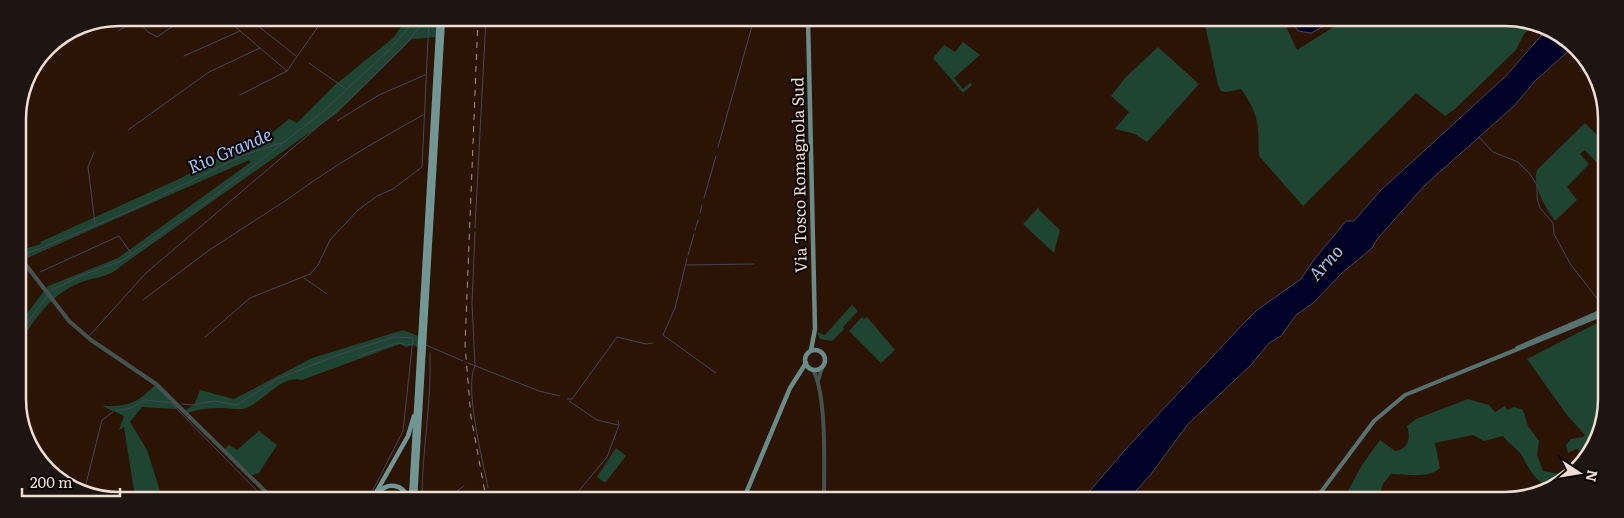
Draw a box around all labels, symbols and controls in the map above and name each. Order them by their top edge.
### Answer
street label: Via Tosco Romagnola Sud [784,77,812,273]
water label: Rio Grande [183,120,276,179]
water label: Arno [1301,238,1349,286]
north arrow [1554,448,1604,498]
scale bar [22,466,120,498]
text: N [1582,468,1604,484]
text: 200 m [30,470,73,493]

